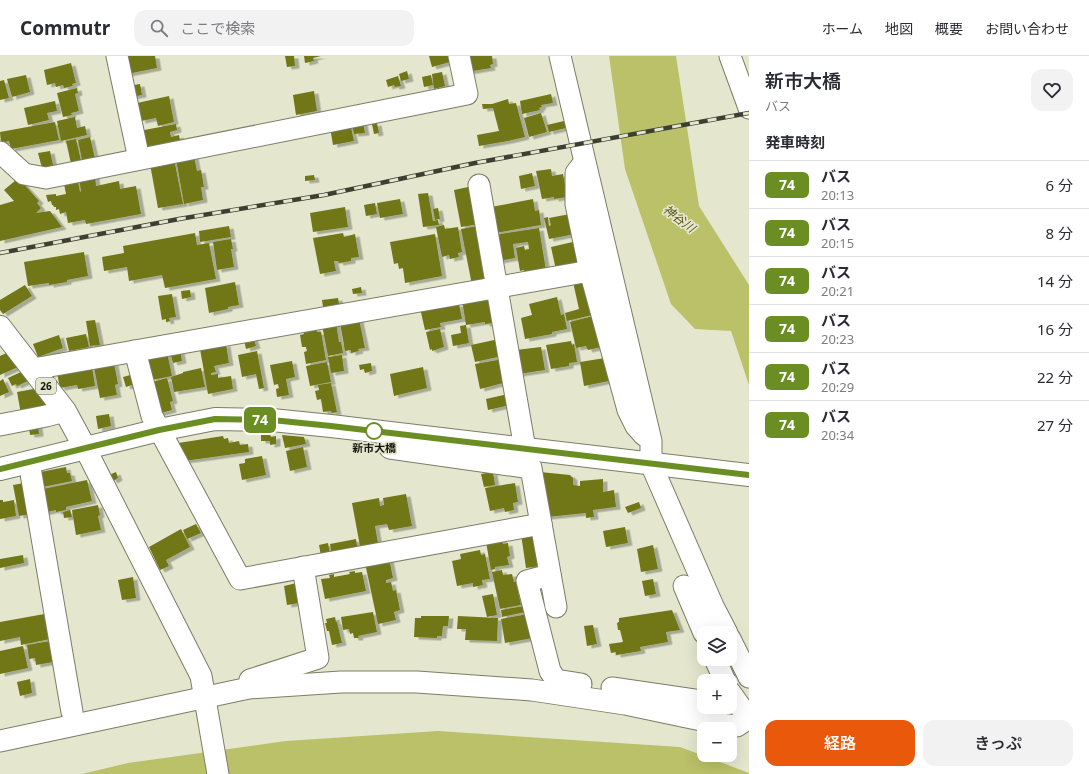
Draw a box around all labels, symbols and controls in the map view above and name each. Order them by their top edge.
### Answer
search box [134,10,414,46]
text: Commutr [20,15,110,41]
icon: search [148,17,170,39]
text: ここで検索 [180,18,255,38]
text: ホーム [821,19,863,38]
text: 地図 [885,19,913,38]
text: 概要 [935,19,963,38]
text: お問い合わせ [985,19,1069,38]
text: 新市大橋 [765,68,841,94]
button: heart [1031,69,1073,111]
text: バス [765,97,791,115]
text: 発車時刻 [765,132,825,152]
text: バス [821,166,851,186]
text: 74 [779,175,795,194]
text: 6 分 [1046,175,1073,195]
text: 20:13 [821,186,854,204]
water label: 神谷川 [660,201,700,237]
text: バス [821,214,851,234]
text: 74 [779,223,795,242]
text: 8 分 [1046,223,1073,243]
text: 20:15 [821,234,854,252]
text: バス [821,262,851,282]
text: 74 [779,271,795,290]
text: 14 分 [1037,271,1073,291]
text: 20:21 [821,282,854,300]
text: バス [821,310,851,330]
text: 74 [779,319,795,338]
text: 16 分 [1037,319,1073,339]
text: 20:23 [821,330,854,348]
text: バス [821,358,851,378]
text: 74 [779,367,795,386]
text: 22 分 [1037,367,1073,387]
road number: 26 [36,378,56,394]
text: 20:29 [821,378,854,396]
text: バス [821,406,851,426]
line badge: 74 [242,407,278,433]
text: 74 [252,410,268,429]
text: 74 [779,415,795,434]
text: 27 分 [1037,415,1073,435]
marker: 新市大橋 [365,422,383,440]
text: 20:34 [821,426,854,444]
place label: 新市大橋 [352,440,396,455]
map controls [697,626,737,762]
button: layers [697,626,737,666]
button: + [697,674,737,714]
button: 経路 [765,720,915,766]
button: きっぷ [923,720,1073,766]
button: − [697,722,737,762]

